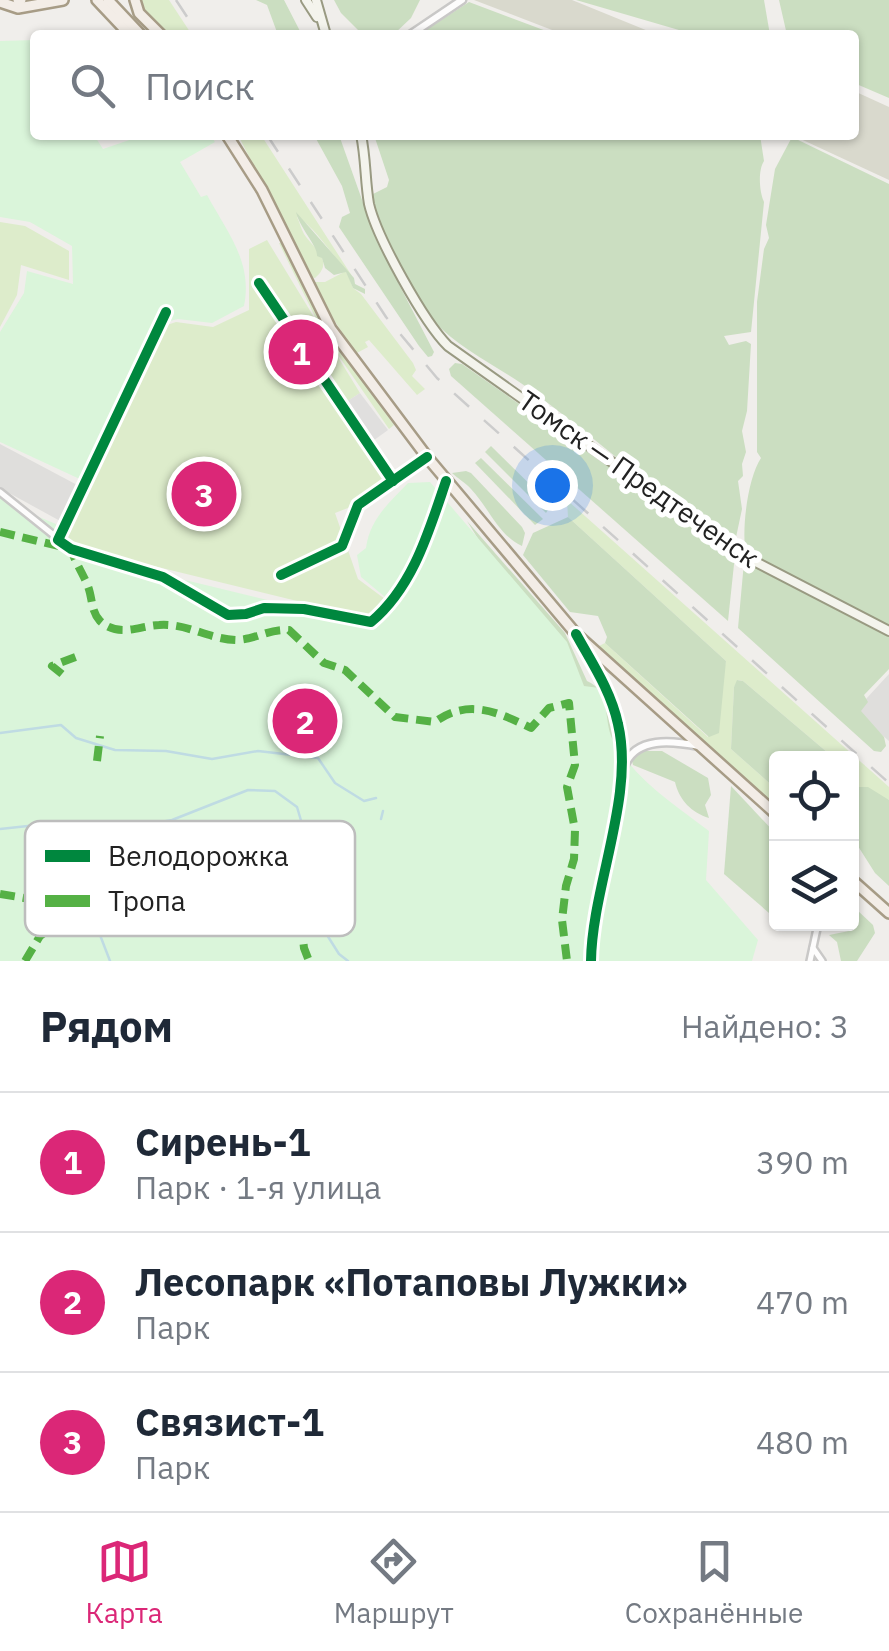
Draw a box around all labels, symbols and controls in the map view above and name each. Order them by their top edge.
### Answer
search box [30,30,859,140]
icon: search [65,58,120,113]
text: Поиск [145,61,255,110]
pin: 1 [268,314,334,390]
street label: Томск — Предтеченск [512,382,767,576]
pin: 3 [172,456,236,532]
your location [527,460,578,511]
pin: 2 [272,684,338,758]
map controls [769,751,859,931]
button: locate [769,751,859,841]
legend [25,821,355,936]
text: Велодорожка [108,837,289,874]
button: layers [769,841,859,931]
text: Тропа [108,882,186,919]
text: Рядом [40,999,173,1054]
text: Найдено: 3 [681,1005,849,1047]
text: Сирень-1 [135,1117,311,1166]
text: 1 [63,1141,82,1183]
text: 390 m [756,1141,849,1183]
text: Парк · 1-я улица [135,1166,381,1208]
text: Лесопарк «Потаповы Лужки» [135,1257,688,1306]
text: 2 [63,1281,82,1323]
text: 470 m [756,1281,849,1323]
text: Парк [135,1306,210,1348]
text: Связист-1 [135,1397,324,1446]
text: 3 [63,1421,82,1463]
text: 480 m [756,1421,849,1463]
text: Парк [135,1446,210,1488]
tab: Карта [86,1534,163,1631]
tab: Маршрут [334,1534,454,1631]
tab: Сохранённые [625,1534,803,1631]

